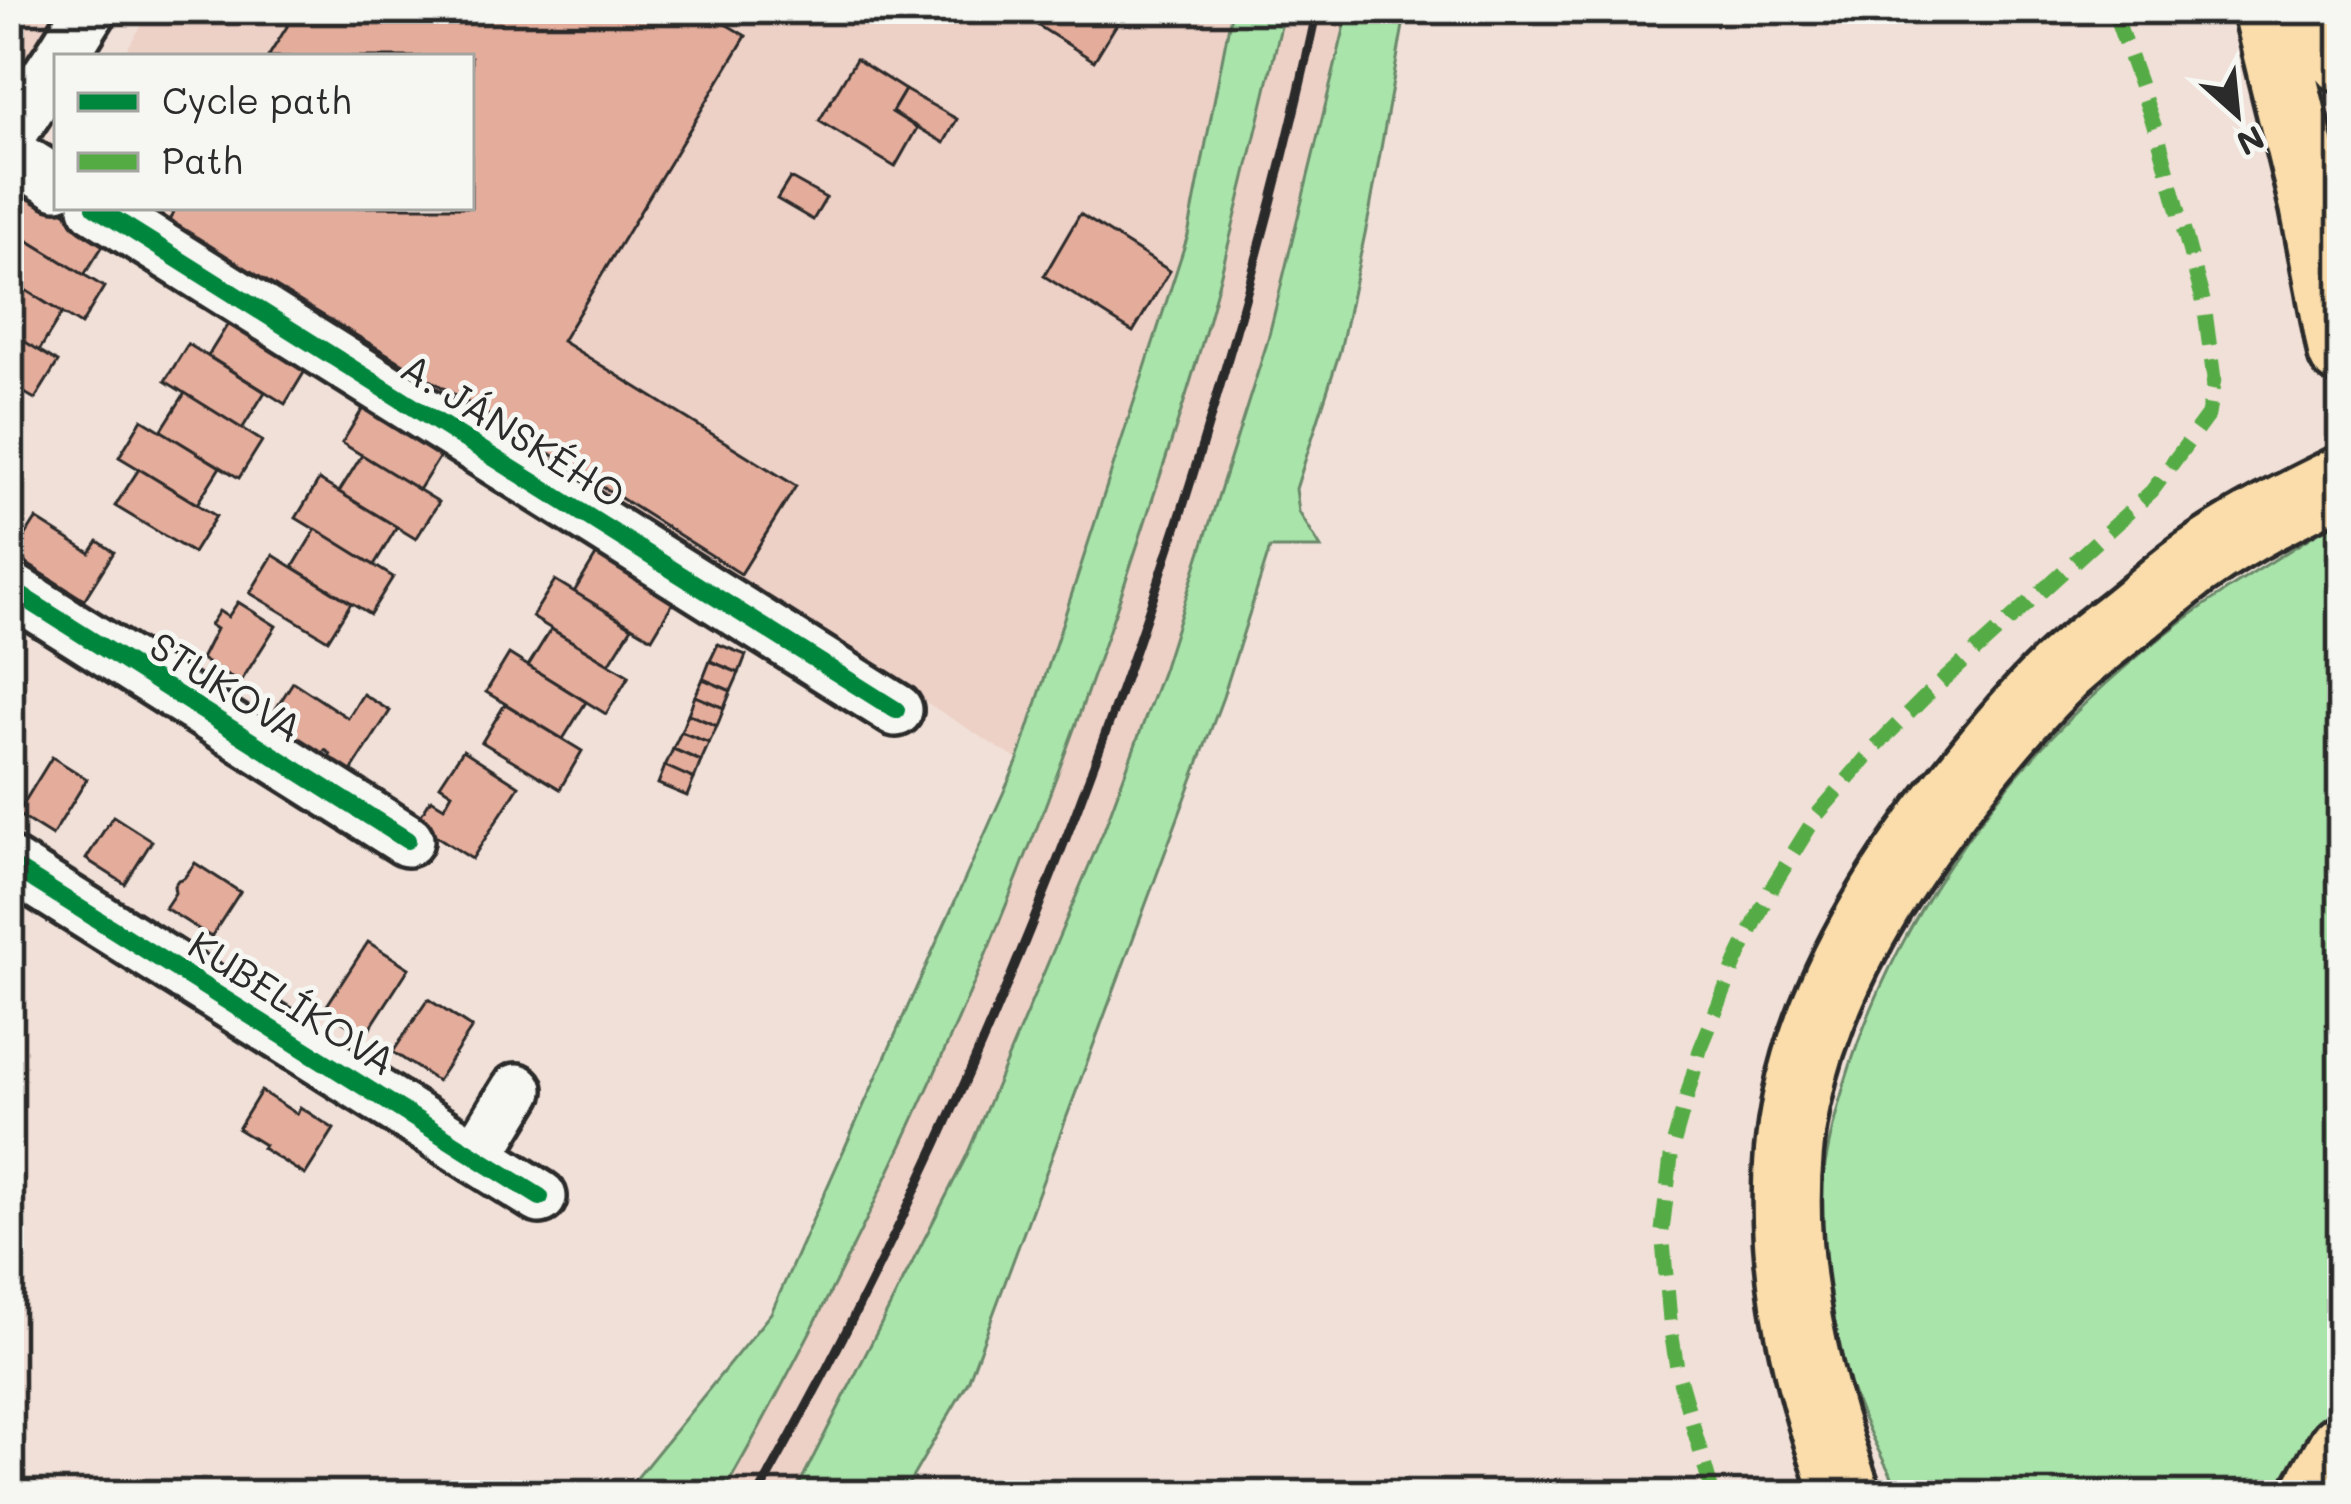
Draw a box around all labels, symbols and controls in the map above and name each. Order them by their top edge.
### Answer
legend [54,54,474,210]
north arrow [2177,54,2297,174]
text: Cycle path [162,76,351,124]
text: N [2230,117,2272,167]
text: Path [162,136,243,183]
street label: A. JÁNSKÉHO [392,341,635,519]
street label: STUKOVA [141,619,313,753]
street label: KUBELÍKOVA [180,918,406,1086]

